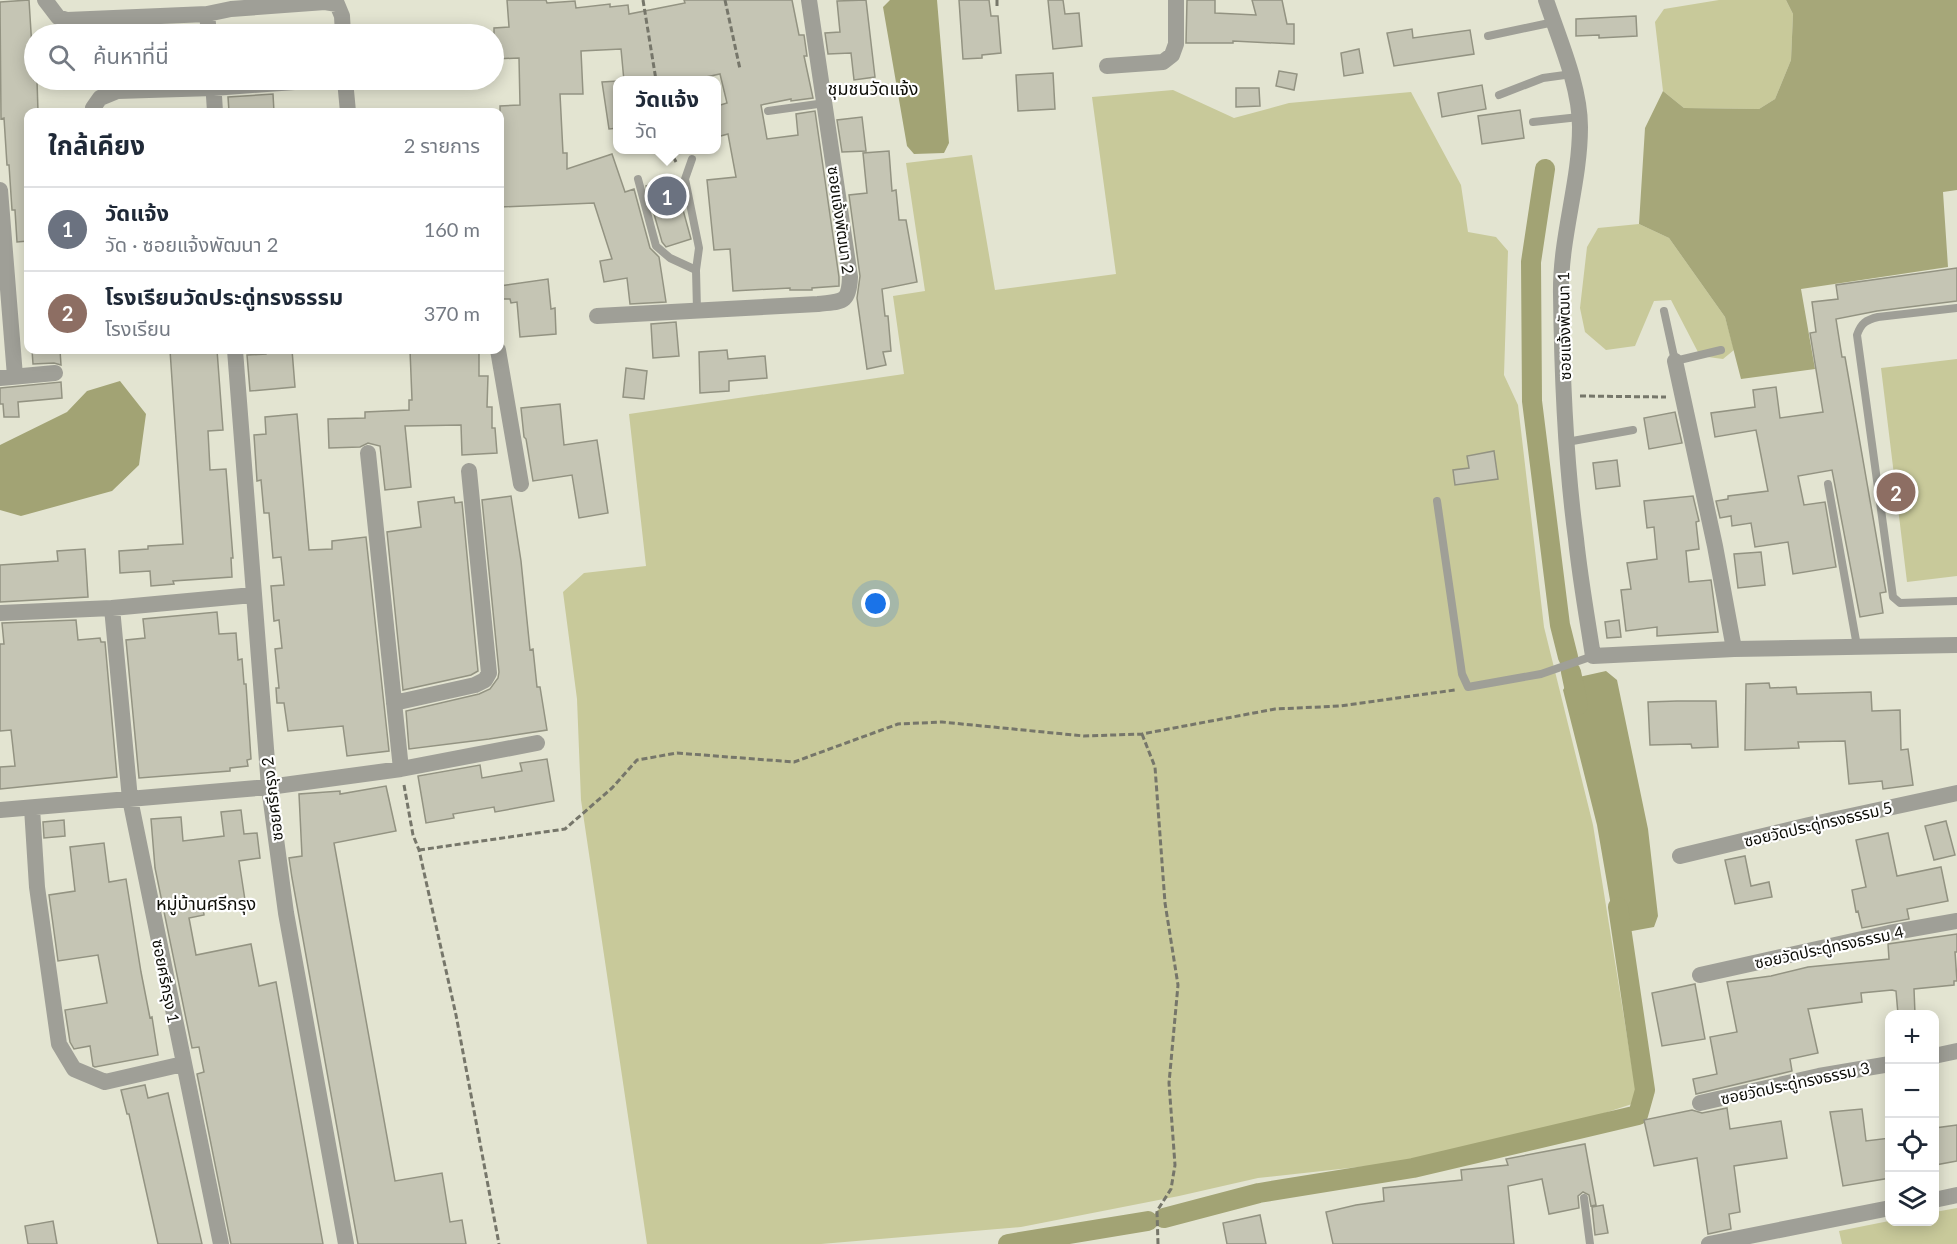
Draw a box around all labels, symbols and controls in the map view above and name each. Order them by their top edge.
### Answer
search box [24,24,504,90]
icon: search [45,41,78,74]
text: ค้นหาที่นี่ [93,42,169,69]
popup [613,76,721,154]
district label: ชุมชนวัดแจ้ง [828,77,918,100]
text: วัดแจ้ง [635,85,699,112]
text: วัด [635,118,657,142]
text: ใกล้เคียง [48,129,145,161]
text: 2 รายการ [404,133,480,157]
street label: ซอยแจ้งพัฒนา 2 [825,165,858,275]
pin: 1 [648,174,686,218]
text: วัดแจ้ง [105,199,169,226]
text: 1 [62,217,73,241]
text: 160 m [424,217,480,241]
text: วัด · ซอยแจ้งพัฒนา 2 [105,232,278,256]
street label: ซอยแจ้งพัฒนา 1 [1553,272,1574,380]
text: โรงเรียนวัดประดู่ทรงธรรม [105,283,343,310]
text: 2 [62,301,73,325]
text: 370 m [424,301,480,325]
text: โรงเรียน [105,316,171,340]
pin: 2 [1876,470,1916,514]
your location [861,589,890,618]
street label: ซอยศรีกรุง 2 [257,756,287,842]
street label: ซอยวัดประดู่ทรงธรรม 5 [1742,797,1894,851]
district label: หมู่บ้านศรีกรุง [156,892,256,916]
street label: ซอยวัดประดู่ทรงธรรม 4 [1753,921,1905,973]
street label: ซอยศรีกรุง 1 [148,937,184,1025]
map controls [1885,1010,1939,1226]
button: + [1885,1010,1939,1064]
street label: ซอยวัดประดู่ทรงธรรม 3 [1719,1057,1871,1109]
button: − [1885,1064,1939,1118]
button: locate [1885,1118,1939,1172]
button: layers [1885,1172,1939,1226]

